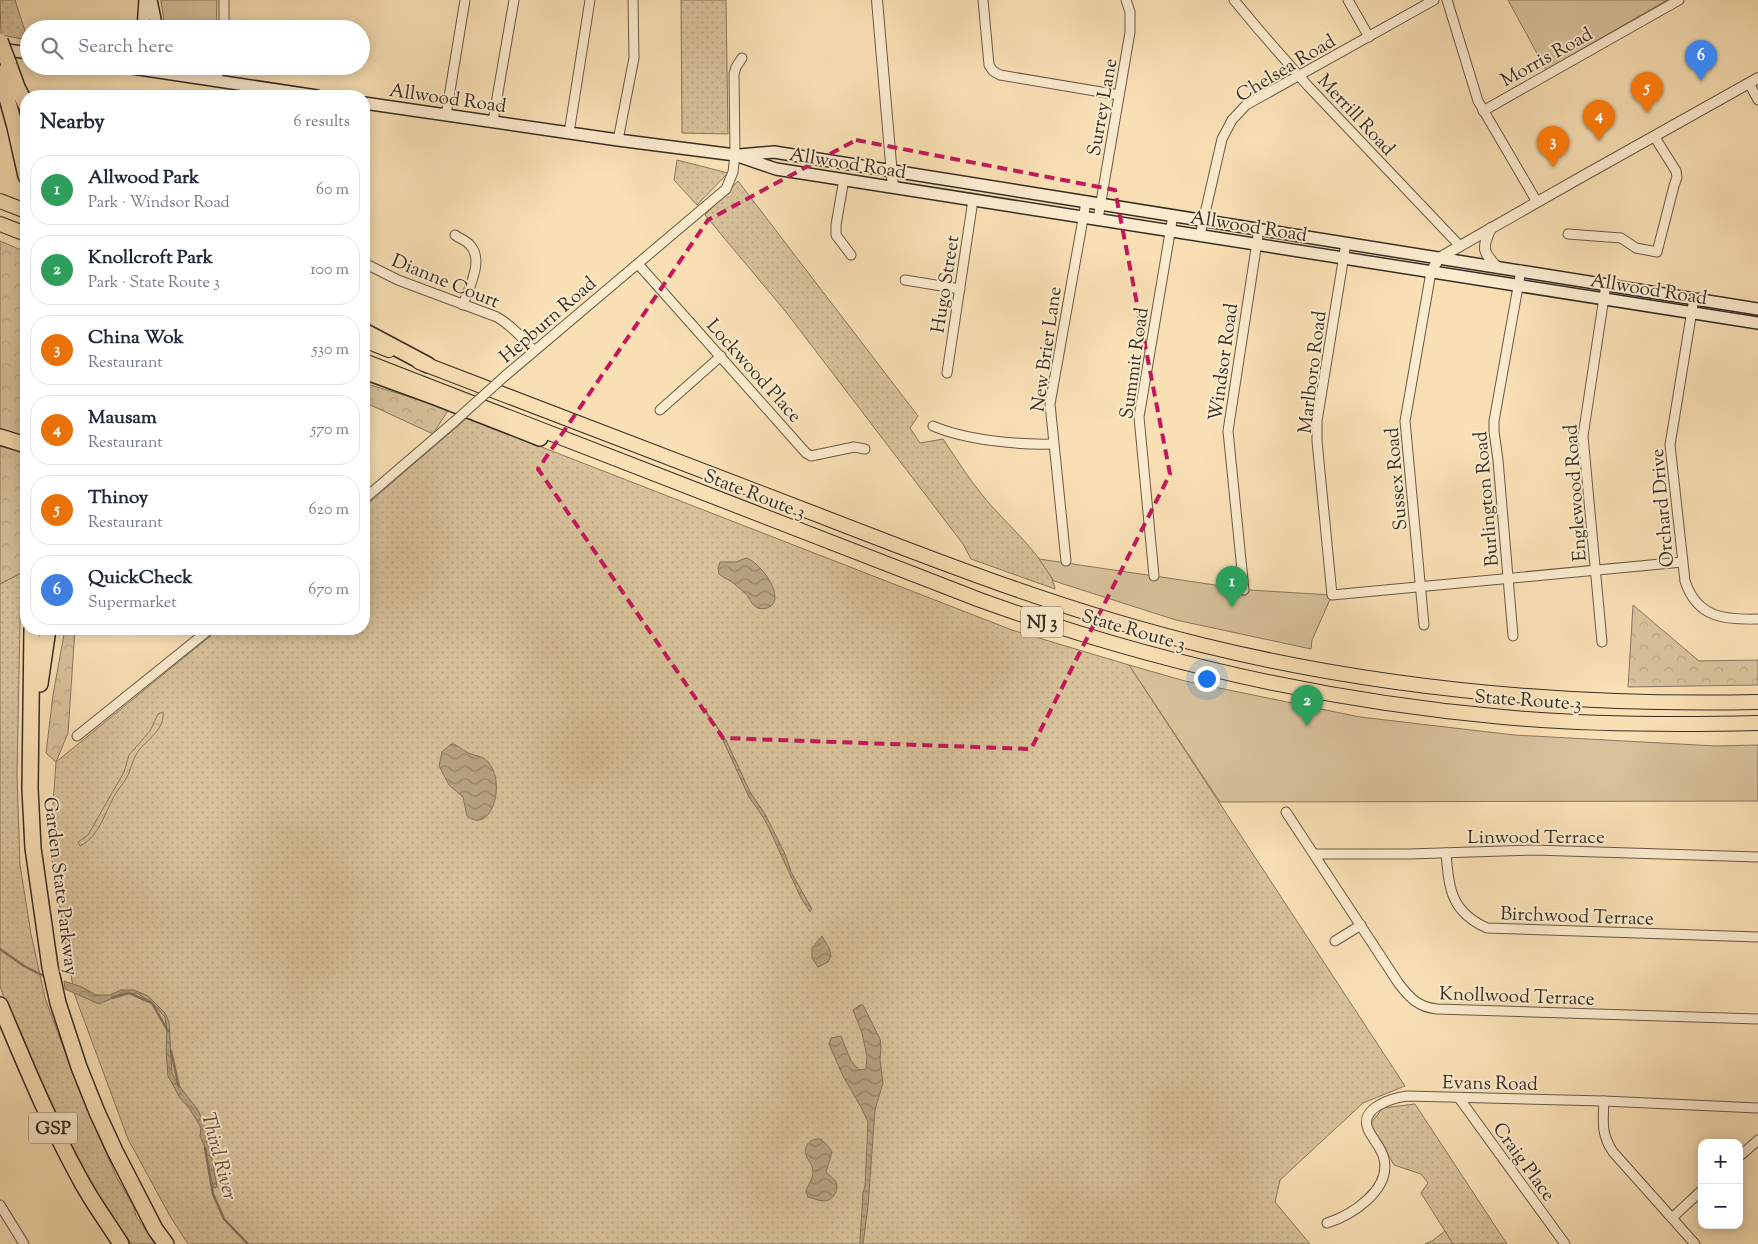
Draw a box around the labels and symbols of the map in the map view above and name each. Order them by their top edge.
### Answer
street label: Morris Road [1496,22,1598,95]
street label: Chelsea Road [1231,29,1342,110]
pin: 6 [1685,40,1717,81]
street label: Surrey Lane [1082,56,1125,158]
street label: Merrill Road [1310,69,1400,163]
pin: 5 [1631,72,1663,113]
street label: Allwood Road [387,78,508,121]
pin: 4 [1583,100,1615,141]
pin: 3 [1537,126,1569,167]
street label: Allwood Road [787,142,908,187]
street label: Allwood Road [1188,205,1309,250]
street label: Hugo Street [925,233,968,335]
street label: Dianne Court [387,248,503,316]
street label: Allwood Road [1588,268,1709,313]
street label: Hepburn Road [494,271,603,371]
street label: New Brier Lane [1025,285,1070,414]
street label: Windsor Road [1203,301,1246,423]
street label: Summit Road [1114,306,1157,421]
street label: Marlboro Road [1293,309,1334,435]
street label: Lockwood Place [699,314,807,430]
street label: Englewood Road [1558,423,1595,562]
street label: Sussex Road [1380,426,1415,531]
street label: Burlington Road [1468,430,1507,568]
street label: Orchard Drive [1645,447,1682,568]
street label: State Route 3 [699,464,809,527]
pin: 1 [1216,566,1248,607]
street label: State Route 3 [1078,604,1189,659]
road number: NJ 3 [1021,606,1063,638]
your location [1194,666,1220,692]
street label: State Route 3 [1473,684,1582,719]
pin: 2 [1291,685,1323,726]
street label: Garden State Parkway [35,795,84,978]
street label: Linwood Terrace [1467,825,1605,852]
street label: Birchwood Terrace [1500,901,1654,934]
street label: Knollwood Terrace [1439,981,1595,1014]
street label: Evans Road [1442,1070,1538,1099]
water label: Third River [192,1110,243,1204]
road number: GSP [29,1112,77,1144]
street label: Craig Place [1485,1118,1561,1208]

